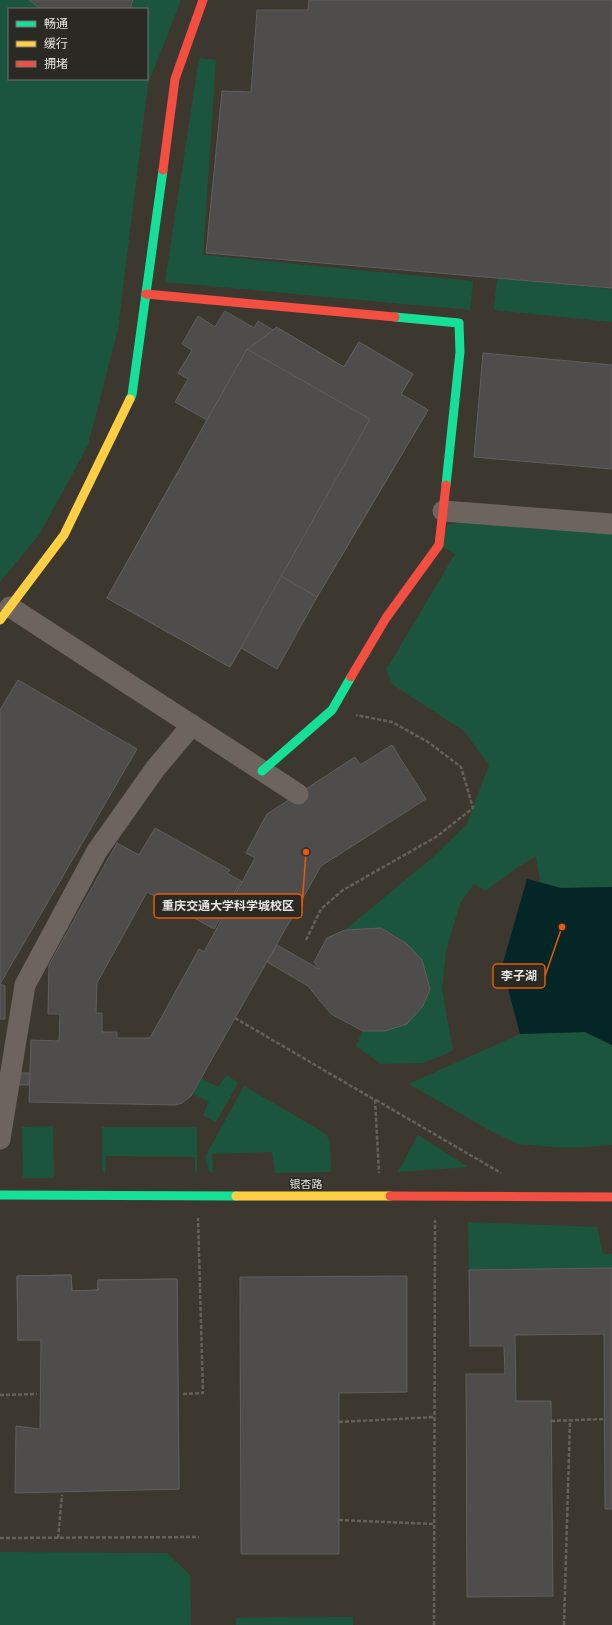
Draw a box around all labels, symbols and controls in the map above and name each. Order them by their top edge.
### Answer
legend [8,8,148,80]
text: 畅通 [44,17,68,31]
text: 缓行 [44,37,68,51]
text: 拥堵 [44,57,68,71]
callout: 重庆交通大学科学城校区 [154,894,302,918]
text: 重庆交通大学科学城校区 [162,899,294,913]
callout: 李子湖 [493,964,545,988]
text: 李子湖 [501,969,537,983]
street label: 银杏路 [290,1178,323,1190]

